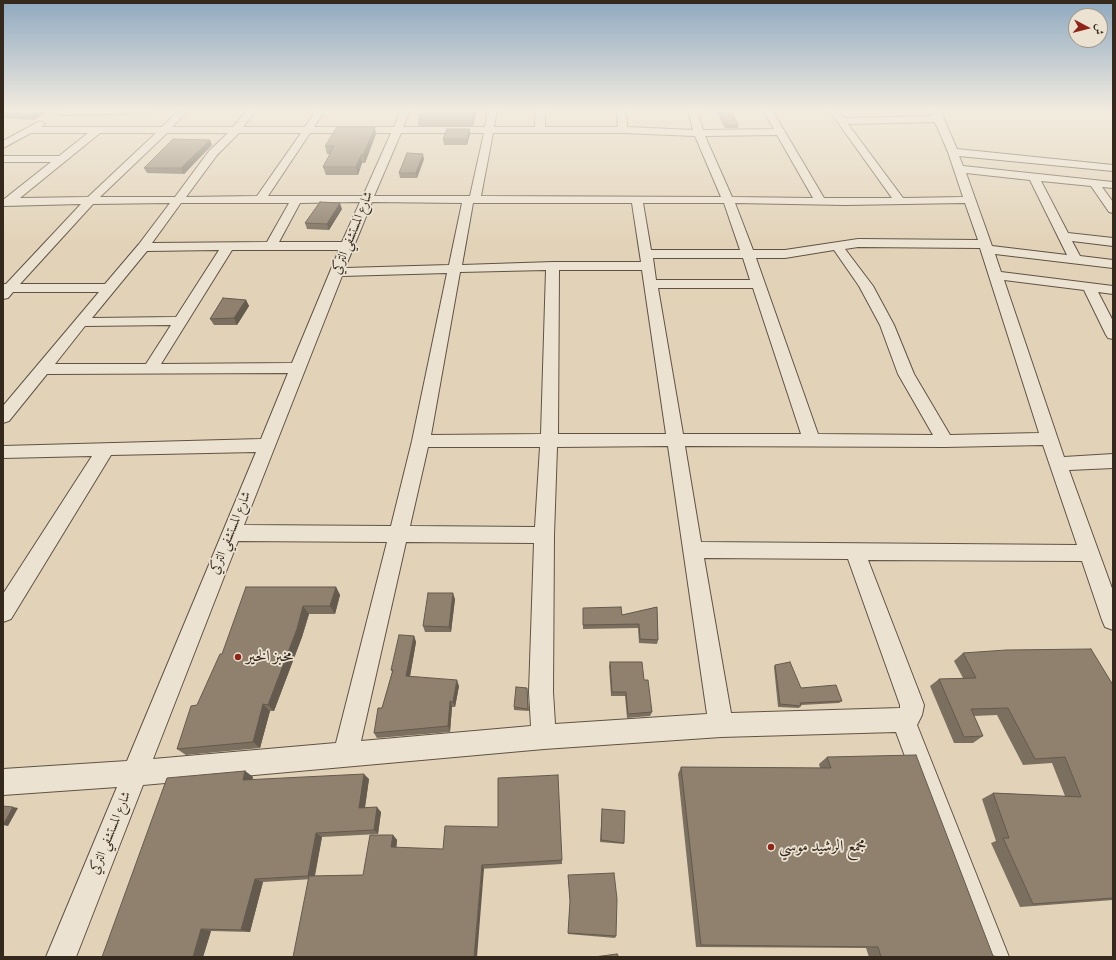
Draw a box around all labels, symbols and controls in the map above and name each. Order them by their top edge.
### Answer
north arrow [1068,8,1108,48]
text: ش [1091,23,1107,36]
street label: شارع المستشفي التركي [329,189,377,277]
street label: شارع المستشفي التركي [207,489,255,577]
place label: مخبز الخير [246,647,293,667]
marker: مخبز الخير [233,652,243,662]
street label: شارع المستشفي التركي [87,789,135,877]
place label: مجمع الرشيد موسي [779,837,866,857]
marker: مجمع الرشيد موسي [766,842,776,852]

